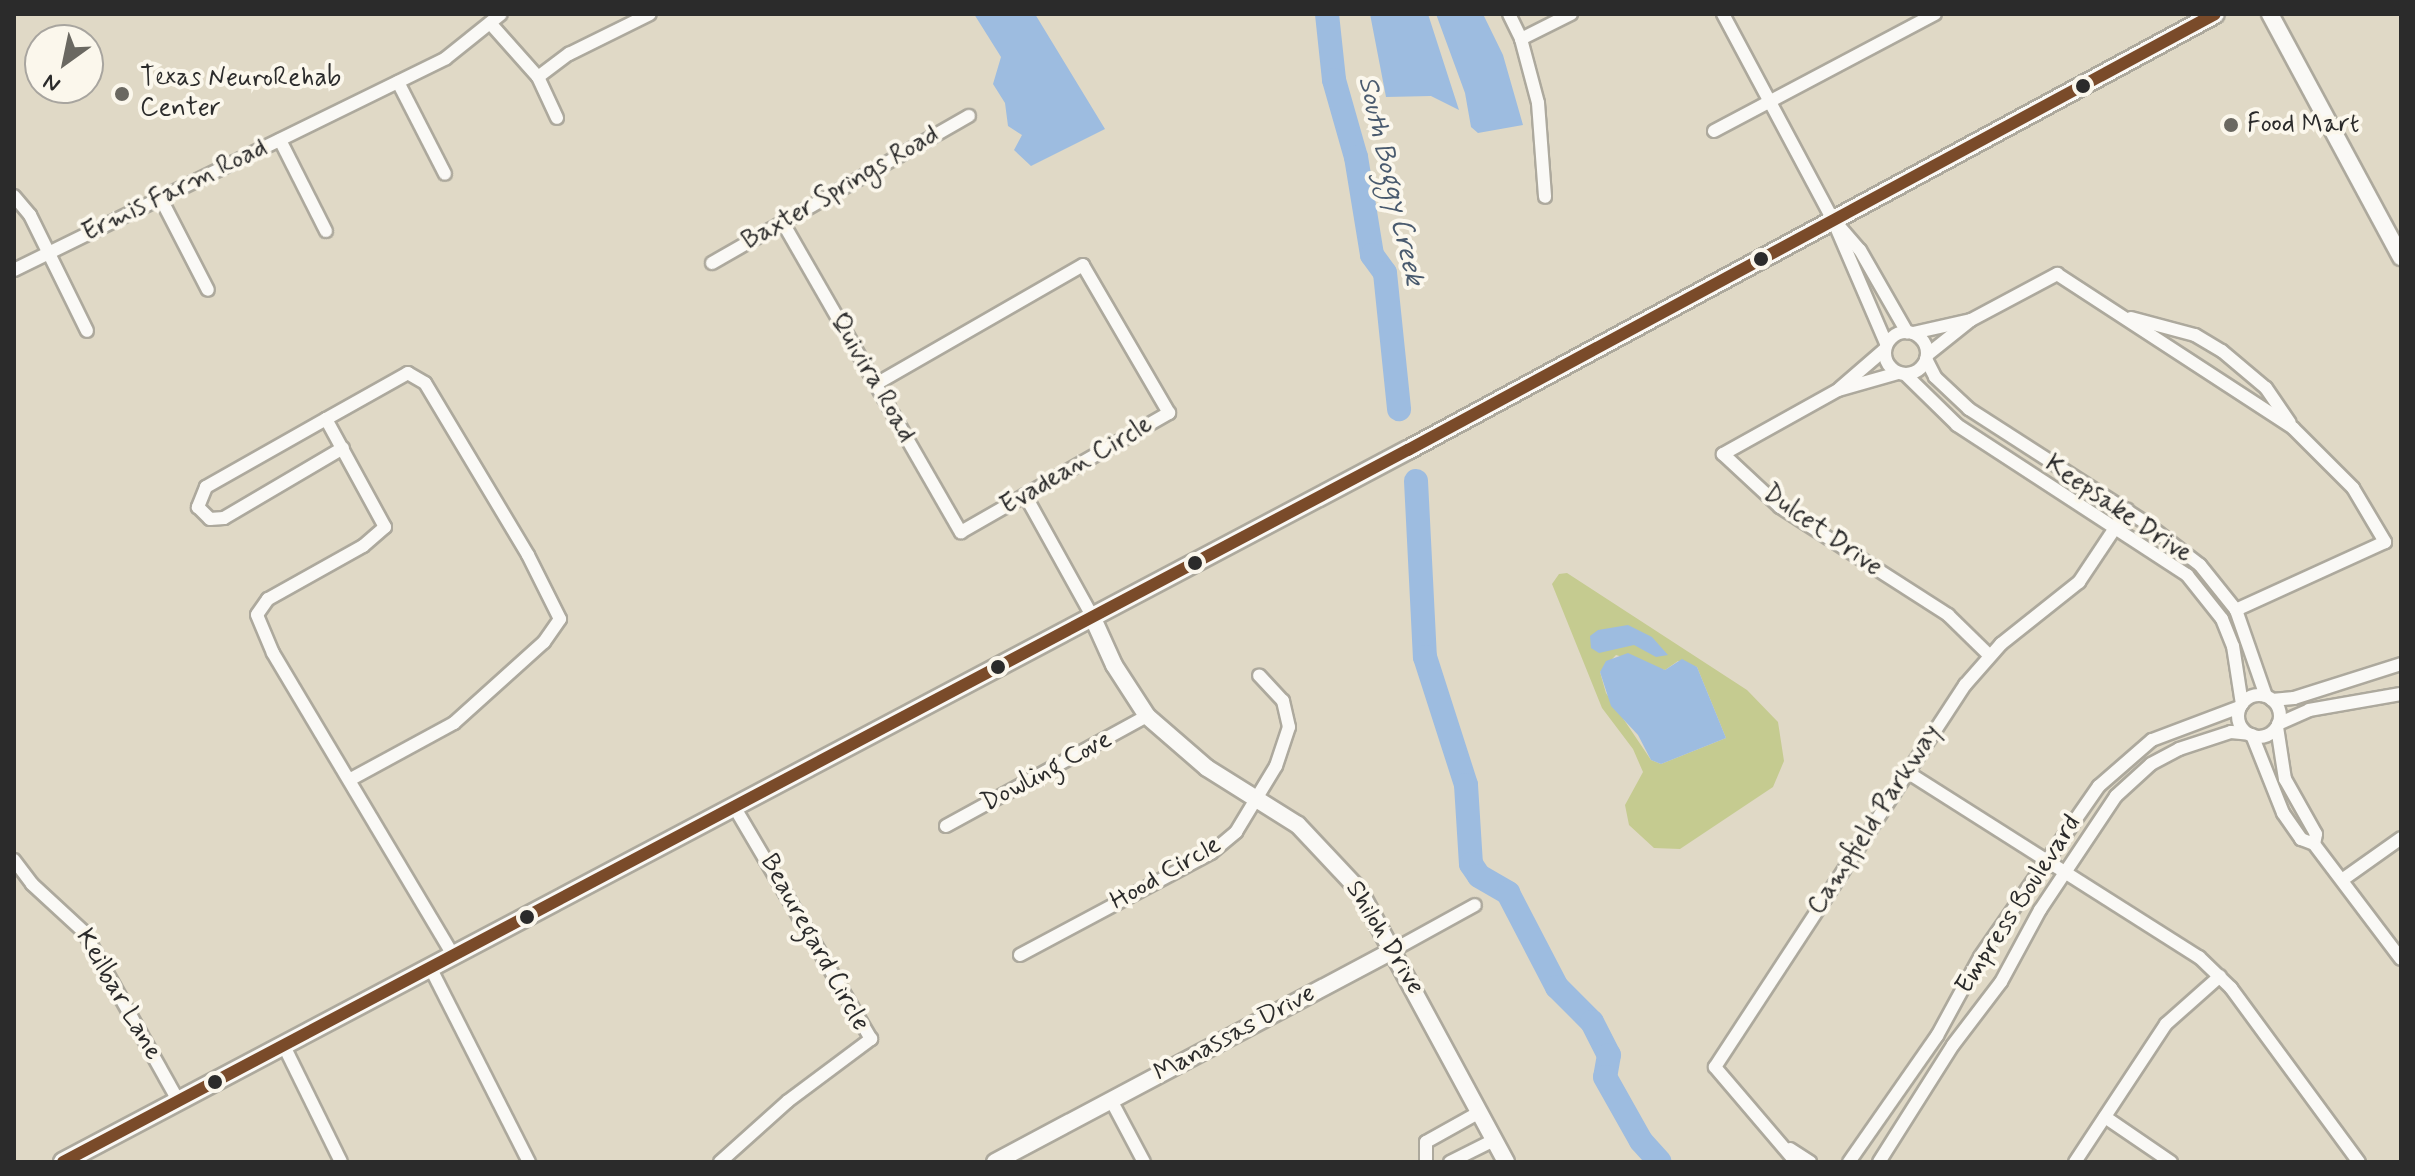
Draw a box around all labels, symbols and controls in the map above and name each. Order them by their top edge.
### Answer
north arrow [24,24,104,104]
place label: Texas NeuroRehab Center [140,63,336,124]
text: N [38,67,66,98]
water label: South Boggy Creek [1349,72,1431,290]
unlabelled marker [2075,78,2091,94]
marker: Texas NeuroRehab Center [111,83,133,105]
place label: Food Mart [2247,109,2361,141]
marker: Food Mart [2222,116,2240,134]
street label: Baxter Springs Road [737,120,945,258]
street label: Ermis Farm Road [79,133,271,249]
unlabelled marker [1753,251,1769,267]
street label: Quivira Road [823,309,921,447]
street label: Evadean Circle [995,410,1159,522]
street label: Keepsake Drive [2039,450,2197,570]
street label: Dulcet Drive [1757,479,1887,583]
unlabelled marker [1187,555,1203,571]
unlabelled marker [990,659,1006,675]
street label: Campfield Parkway [1803,721,1947,919]
street label: Dowling Cove [976,724,1118,820]
street label: Empress Boulevard [1950,811,2088,999]
street label: Hood Circle [1105,830,1227,918]
street label: Beauregard Circle [752,848,876,1038]
street label: Shiloh Drive [1338,876,1430,1000]
unlabelled marker [519,909,535,925]
street label: Keilbar Lane [68,924,168,1066]
street label: Manassas Drive [1150,979,1320,1089]
unlabelled marker [207,1074,223,1090]

